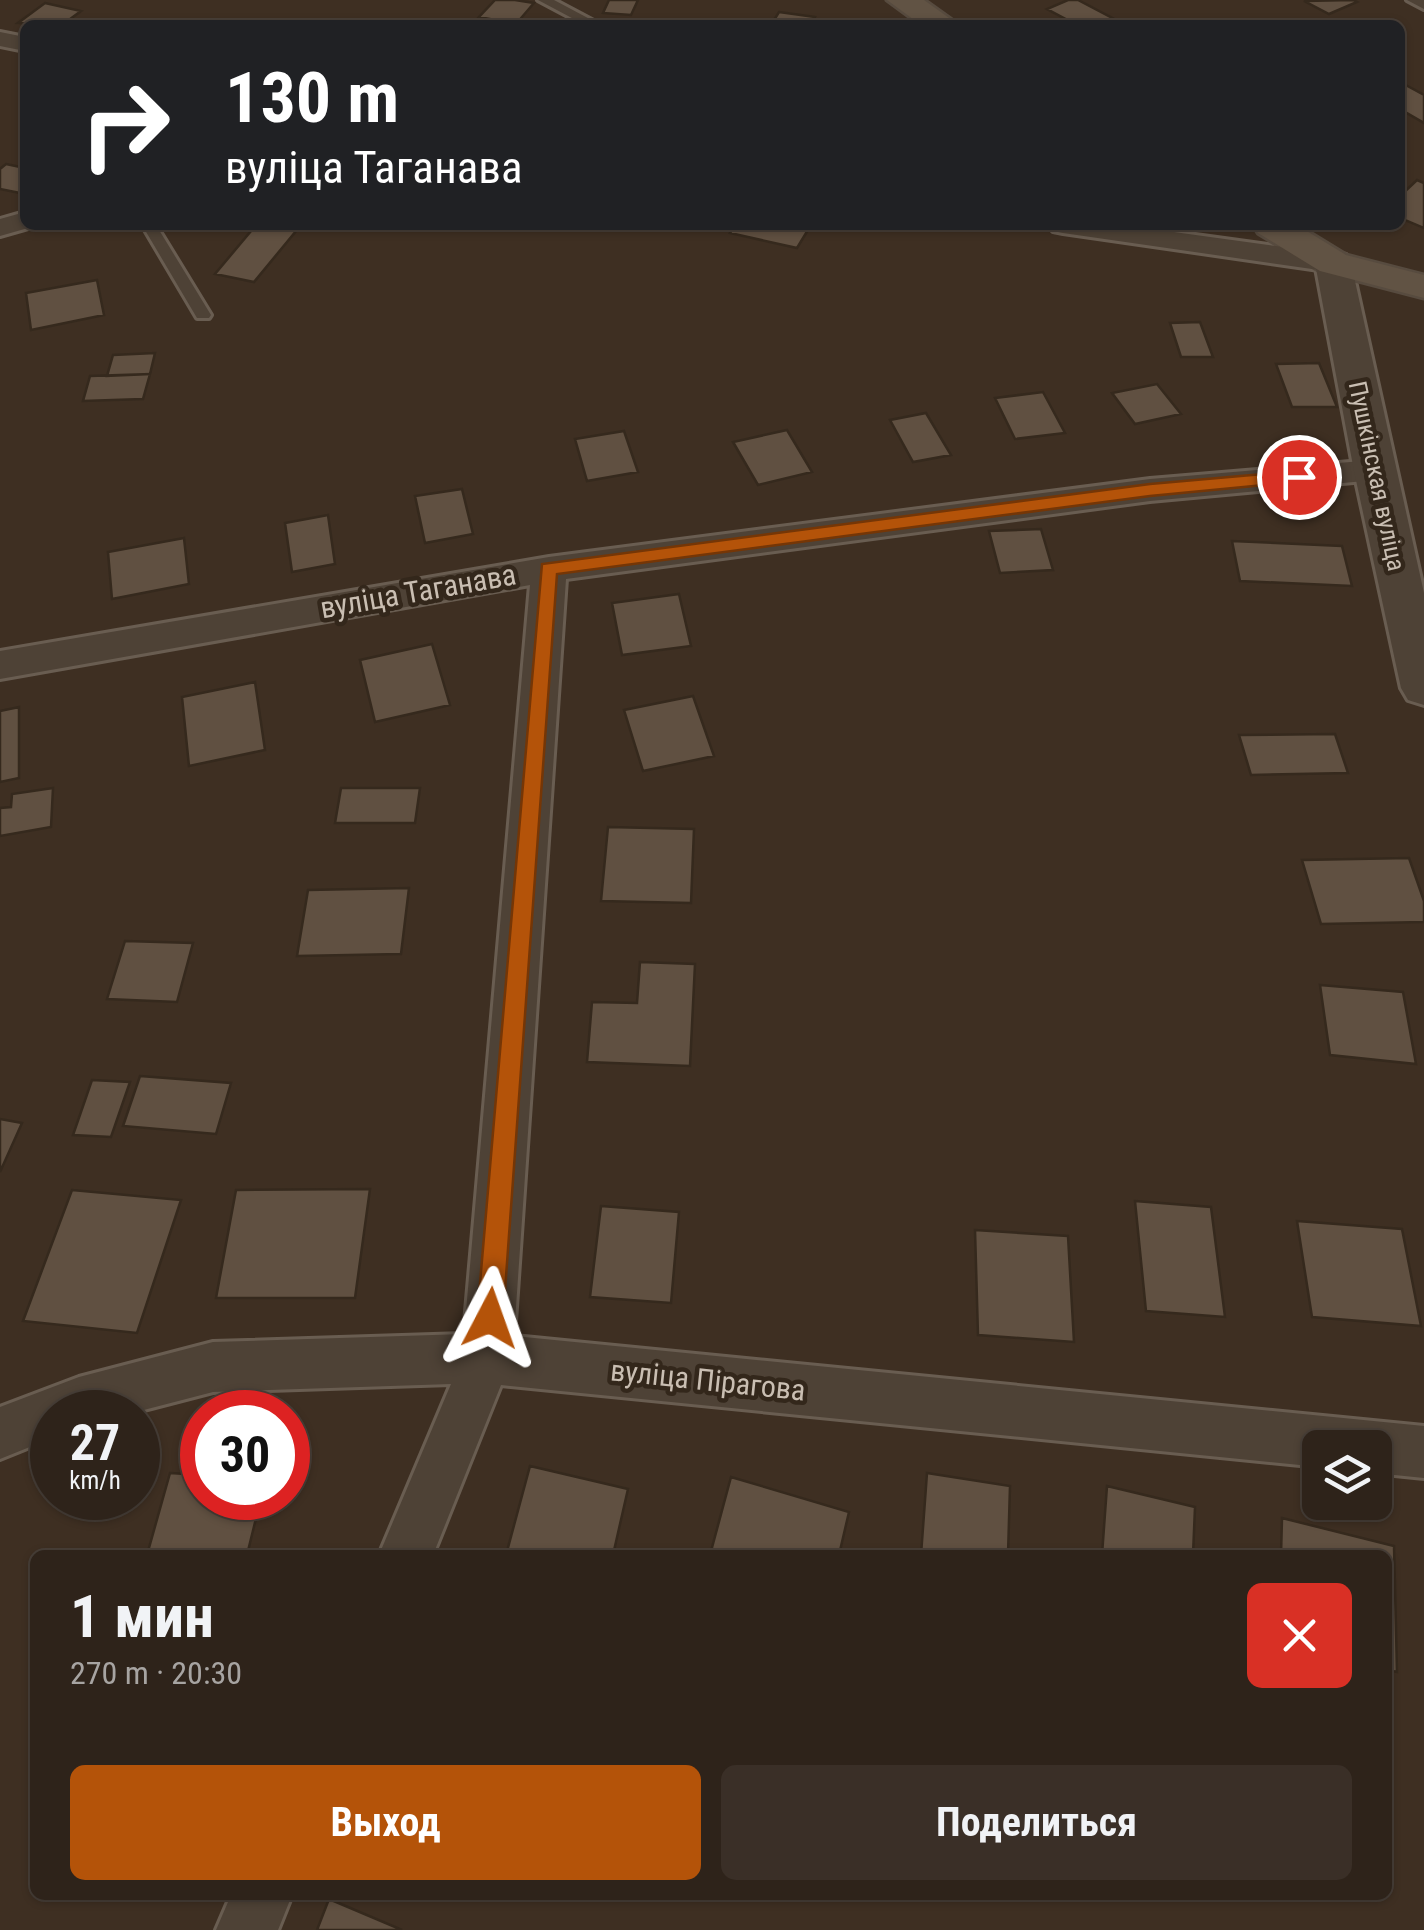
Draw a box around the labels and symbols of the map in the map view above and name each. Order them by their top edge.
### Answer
street label: Пушкінская вуліца [1343,378,1411,574]
pin [1257,435,1342,520]
street label: вуліца Таганава [317,557,519,625]
position arrow [438,1266,542,1370]
street label: вуліца Пірагова [609,1352,807,1408]
speed limit sign: 30 [180,1390,310,1520]

